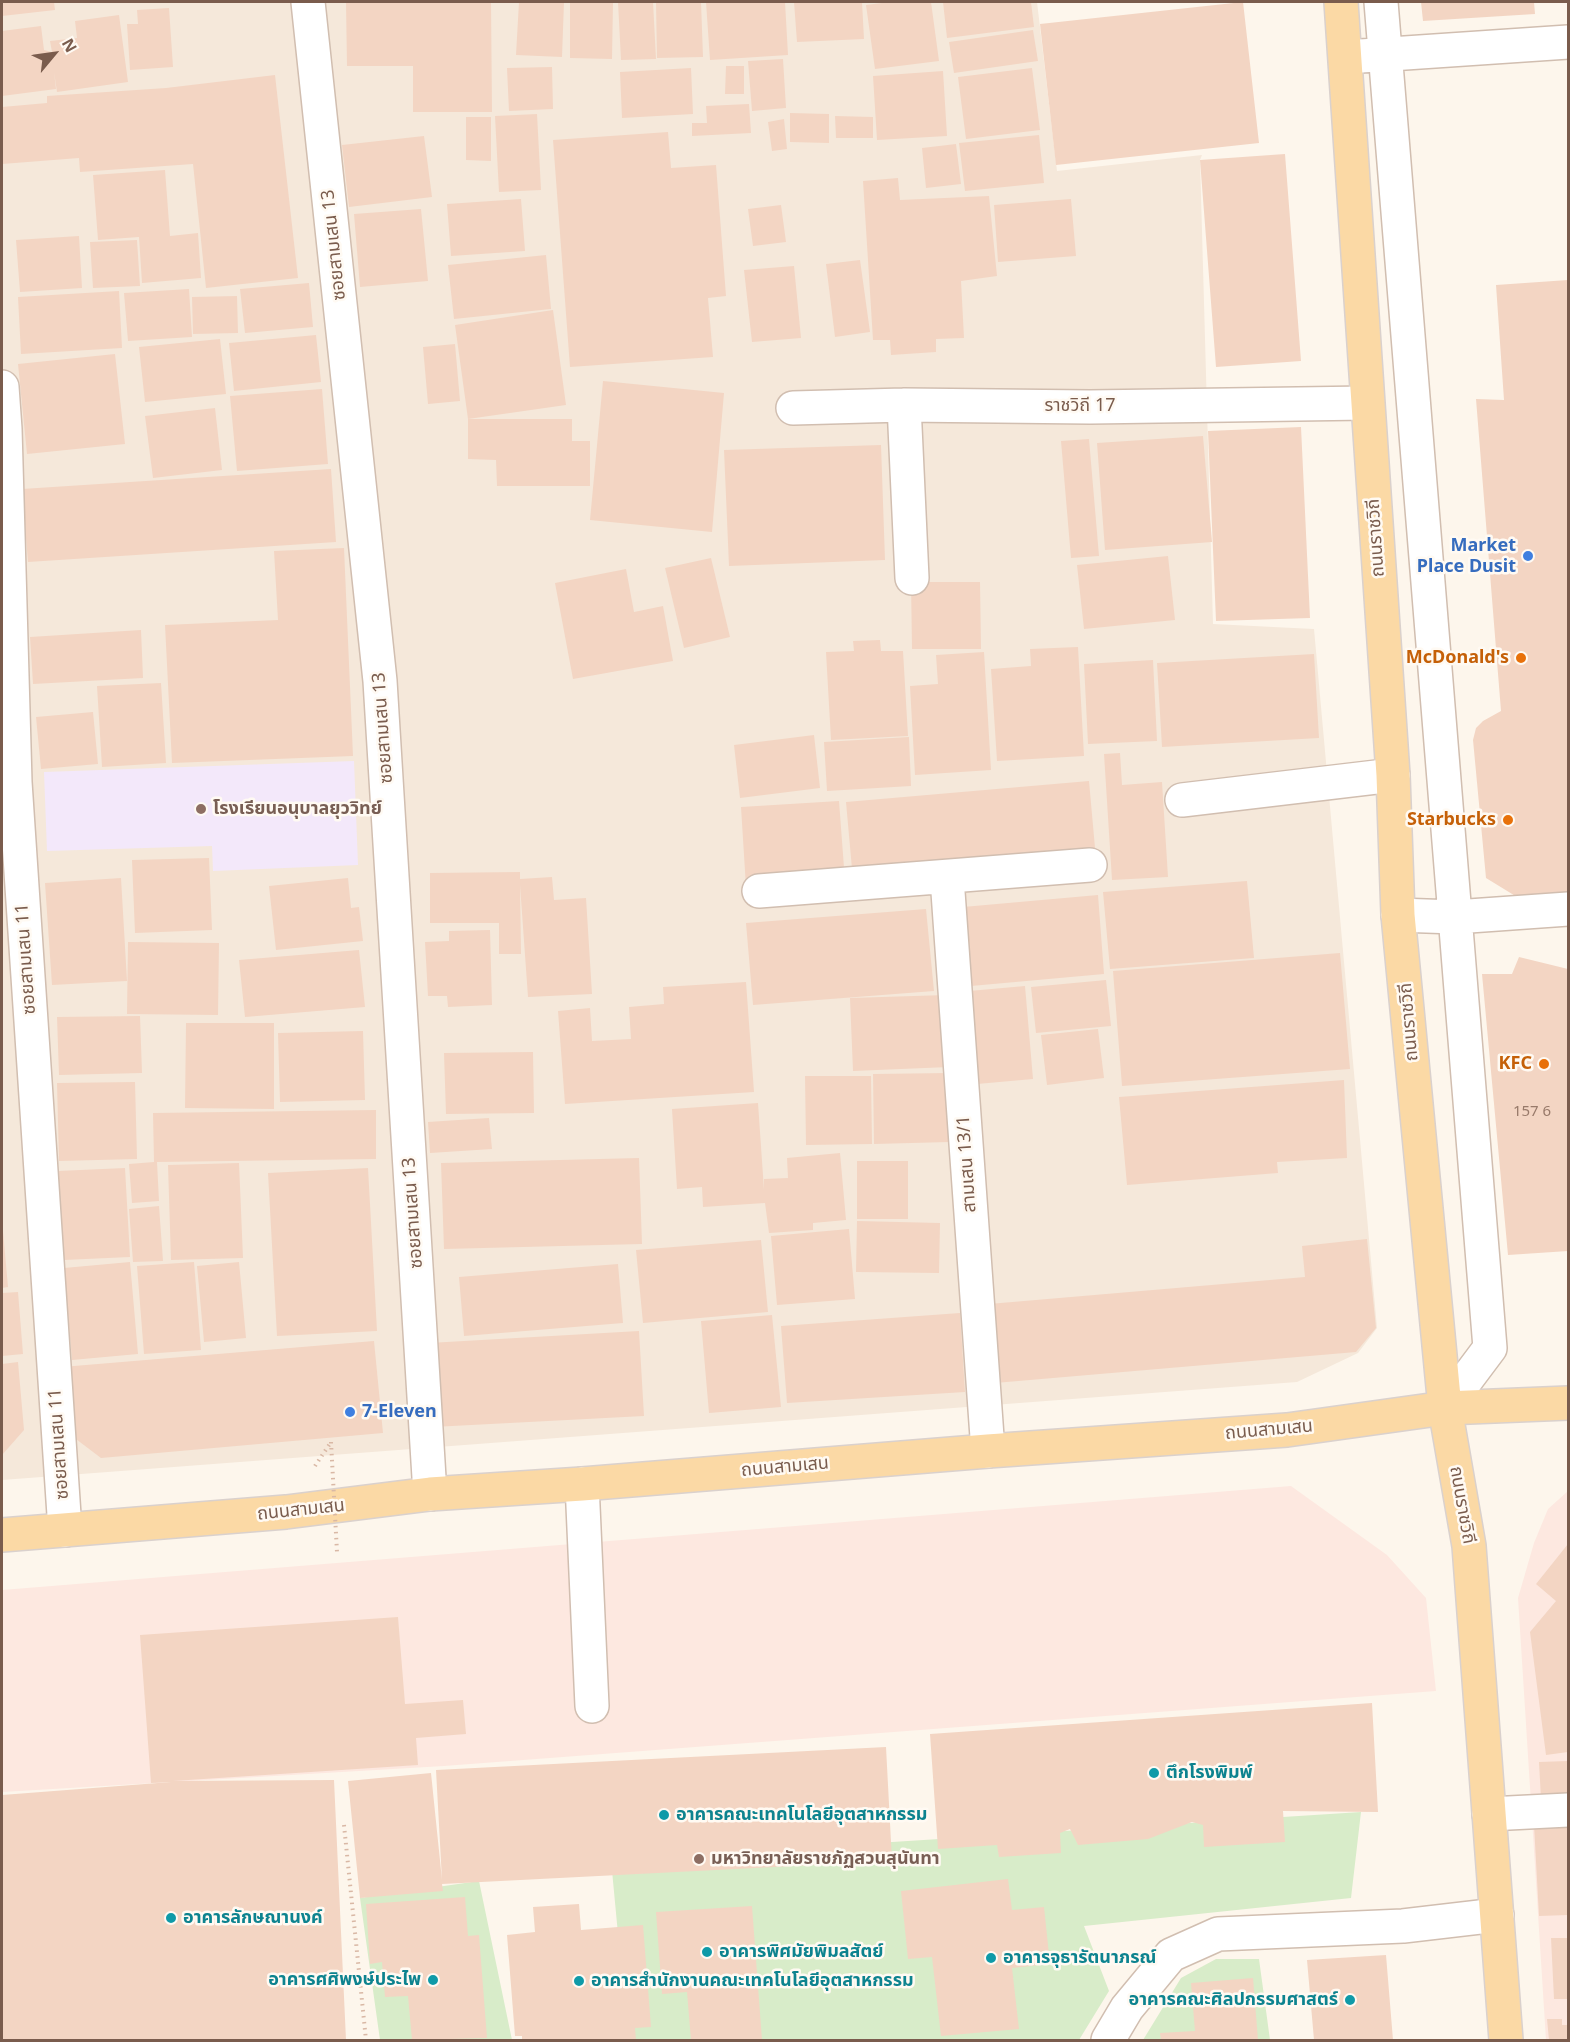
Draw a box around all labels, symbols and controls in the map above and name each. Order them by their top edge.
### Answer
north arrow [24,24,84,84]
text: N [57,34,83,56]
street label: ซอยสามเสน 13 [317,188,351,302]
street label: ราชวิถี 17 [1045,395,1115,417]
street label: ถนนราชวิถี [1362,498,1390,578]
place label: Market Place Dusit [1417,535,1516,578]
marker: Market Place Dusit [1521,549,1535,563]
place label: McDonald's [1406,647,1509,669]
marker: McDonald's [1514,651,1528,665]
street label: ซอยสามเสน 13 [368,672,398,784]
place label: โรงเรียนอนุบาลยุววิทย์ [213,798,382,820]
marker: โรงเรียนอนุบาลยุววิทย์ [194,802,208,816]
place label: Starbucks [1407,809,1496,831]
marker: Starbucks [1501,813,1515,827]
street label: ซอยสามเสน 11 [11,903,41,1015]
street label: ถนนราชวิถี [1395,982,1423,1062]
place label: KFC [1499,1053,1532,1075]
marker: KFC [1537,1057,1551,1071]
house number: 157 6 [1513,1103,1551,1121]
street label: สามเสน 13/1 [953,1115,981,1213]
street label: ซอยสามเสน 13 [398,1157,428,1269]
street label: ซอยสามเสน 11 [44,1388,74,1500]
place label: 7-Eleven [362,1401,437,1423]
marker: 7-Eleven [343,1405,357,1419]
street label: ถนนสามเสน [1224,1415,1314,1445]
street label: ถนนสามเสน [740,1452,830,1482]
street label: ถนนราชวิถี [1445,1464,1479,1546]
street label: ถนนสามเสน [256,1495,346,1525]
place label: ตึกโรงพิมพ์ [1166,1762,1253,1784]
marker: ตึกโรงพิมพ์ [1147,1766,1161,1780]
place label: อาคารคณะเทคโนโลยีอุตสาหกรรม [676,1804,927,1826]
marker: อาคารคณะเทคโนโลยีอุตสาหกรรม [657,1808,671,1822]
place label: มหาวิทยาลัยราชภัฏสวนสุนันทา [711,1848,940,1870]
marker: มหาวิทยาลัยราชภัฏสวนสุนันทา [692,1852,706,1866]
place label: อาคารลักษณานงค์ [183,1907,323,1929]
marker: อาคารลักษณานงค์ [164,1911,178,1925]
place label: อาคารพิศมัยพิมลสัตย์ [719,1941,883,1963]
marker: อาคารพิศมัยพิมลสัตย์ [700,1945,714,1959]
place label: อาคารจุธารัตนาภรณ์ [1003,1947,1156,1969]
marker: อาคารจุธารัตนาภรณ์ [984,1951,998,1965]
place label: อาคารศศิพงษ์ประไพ [268,1969,421,1991]
place label: อาคารสำนักงานคณะเทคโนโลยีอุตสาหกรรม [591,1970,914,1992]
marker: อาคารศศิพงษ์ประไพ [426,1973,440,1987]
marker: อาคารสำนักงานคณะเทคโนโลยีอุตสาหกรรม [572,1974,586,1988]
place label: อาคารคณะศิลปกรรมศาสตร์ [1129,1989,1338,2011]
marker: อาคารคณะศิลปกรรมศาสตร์ [1343,1993,1357,2007]

